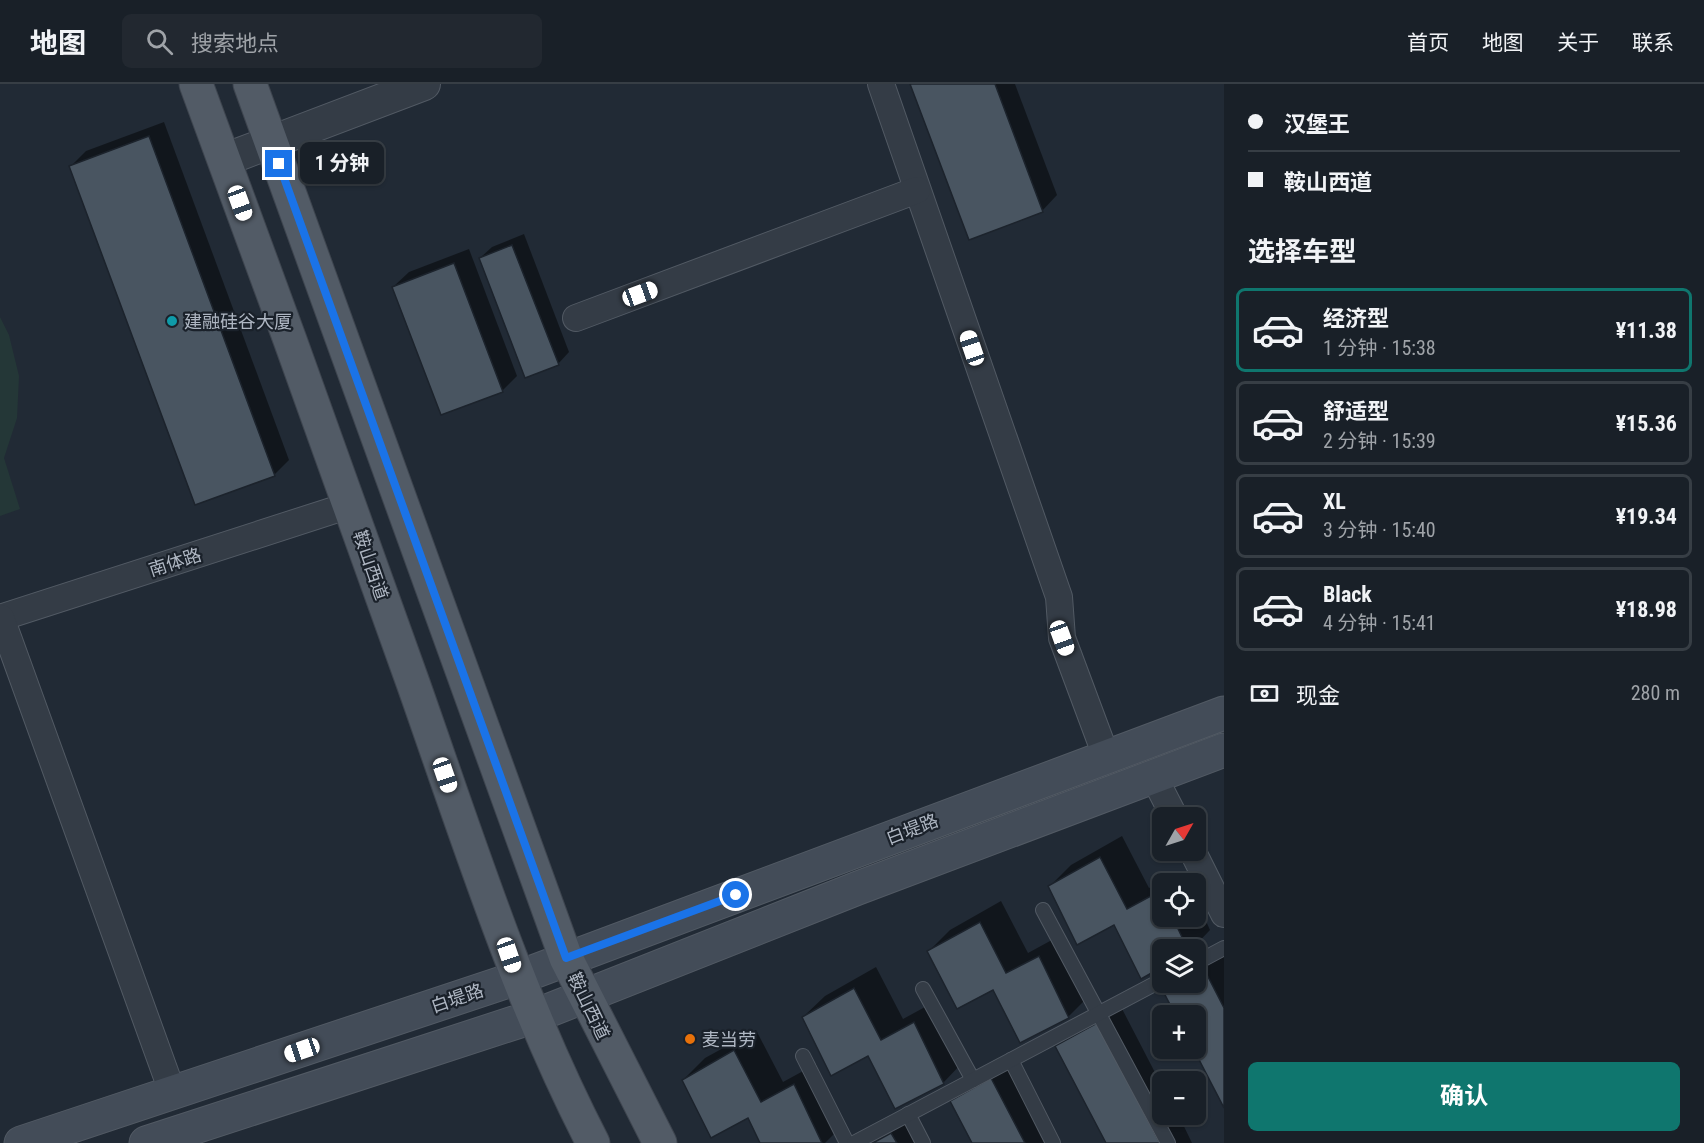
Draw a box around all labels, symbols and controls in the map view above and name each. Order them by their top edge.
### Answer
search box [122,14,542,68]
icon: search [143,25,176,58]
text: 地图 [30,27,86,60]
text: 搜索地点 [191,31,279,56]
text: 首页 [1407,31,1449,55]
text: 地图 [1482,31,1524,55]
text: 关于 [1557,31,1599,55]
text: 联系 [1632,31,1674,55]
text: 汉堡王 [1284,112,1350,137]
callout: 1 分钟 [300,143,384,185]
route end [265,150,292,177]
text: 1 分钟 [315,151,369,175]
text: 鞍山西道 [1284,170,1372,195]
car [225,183,255,223]
text: 选择车型 [1248,236,1356,268]
car [620,279,660,309]
icon: car [1251,303,1305,357]
text: 经济型 [1323,306,1389,331]
place label: 建融硅谷大厦 [184,311,292,332]
marker: 建融硅谷大厦 [165,314,179,328]
text: ¥11.38 [1616,318,1677,343]
car [958,328,986,368]
text: 1 分钟 · 15:38 [1323,336,1436,360]
icon: car [1251,396,1305,450]
text: 舒适型 [1323,399,1389,424]
text: ¥15.36 [1616,411,1677,436]
text: 2 分钟 · 15:39 [1323,429,1436,453]
icon: car [1251,489,1305,543]
text: XL [1323,489,1346,514]
text: ¥19.34 [1616,504,1677,529]
text: 3 分钟 · 15:40 [1323,518,1436,542]
street label: 鞍山西道 [349,528,393,602]
street label: 南体路 [146,544,204,580]
icon: car [1251,582,1305,636]
text: Black [1323,582,1372,607]
text: ¥18.98 [1616,597,1677,622]
text: 4 分钟 · 15:41 [1323,611,1436,635]
car [1047,618,1077,658]
icon: cash [1248,677,1281,710]
text: 280 m [1631,681,1680,705]
text: 现金 [1296,683,1340,708]
car [431,755,459,795]
north arrow [1152,807,1206,861]
map controls [1152,807,1206,1125]
street label: 白堤路 [883,810,941,848]
button: locate [1152,873,1206,927]
route start [722,881,749,908]
car [495,935,523,975]
button: layers [1152,939,1206,993]
street label: 鞍山西道 [564,969,614,1043]
street label: 白堤路 [428,979,486,1017]
button: + [1152,1005,1206,1059]
place label: 麦当劳 [702,1029,756,1050]
marker: 麦当劳 [683,1032,697,1046]
car [282,1036,322,1064]
button: 确认 [1248,1062,1680,1131]
button: − [1152,1071,1206,1125]

